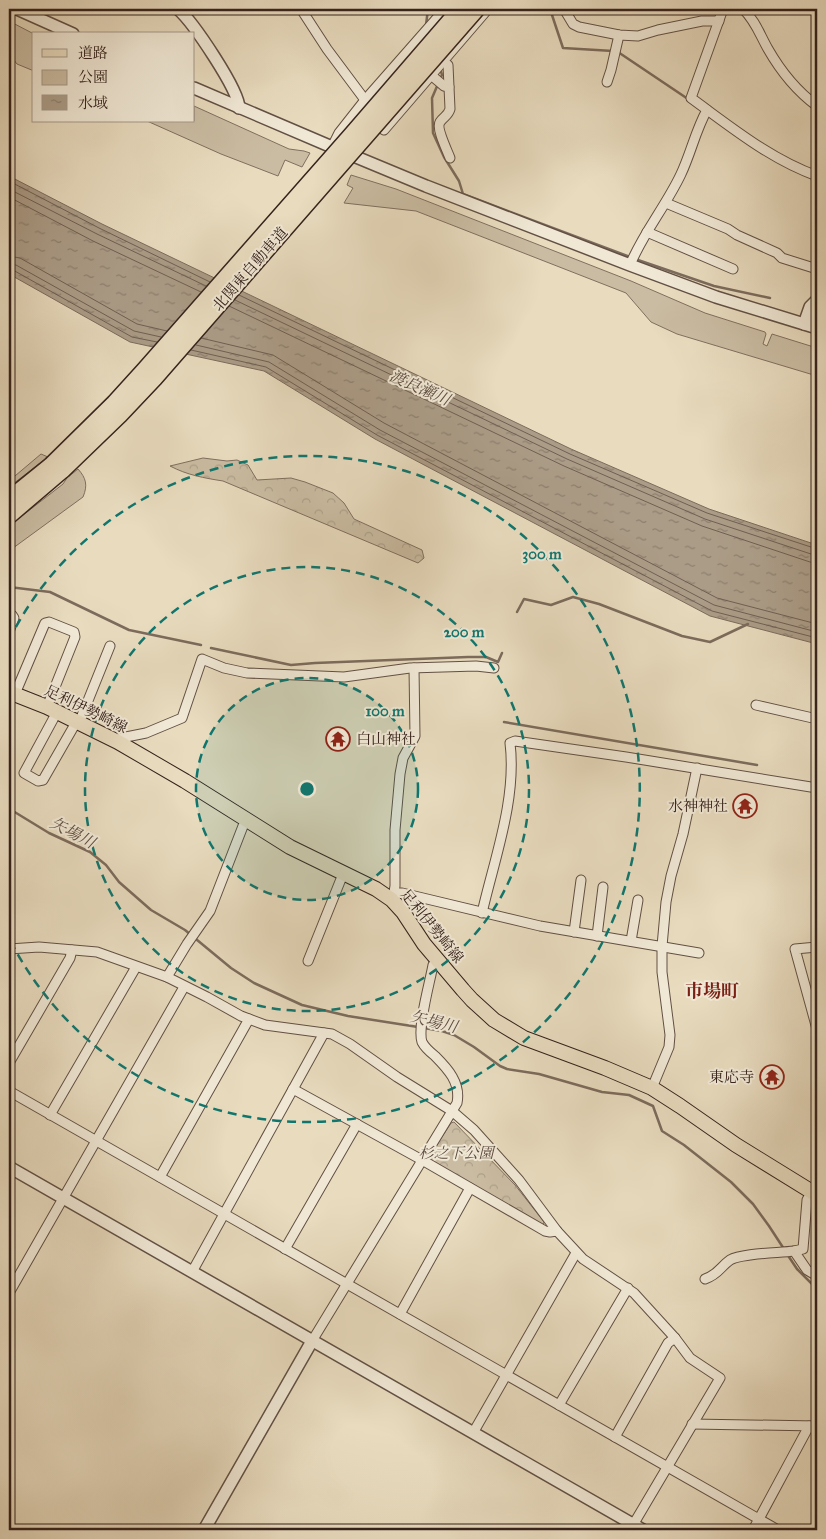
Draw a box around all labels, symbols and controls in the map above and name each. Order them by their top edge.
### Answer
legend [32,32,195,122]
text: 道路 [78,44,108,62]
text: 公園 [78,68,108,86]
text: 水域 [78,94,108,112]
street label: 北関東自動車道 [209,223,291,315]
water label: 渡良瀬川 [387,366,455,410]
text: 300 m [522,545,562,564]
text: 200 m [444,623,485,641]
street label: 足利伊勢崎線 [42,681,130,737]
text: 100 m [365,702,405,720]
temple icon: 白山神社 [325,726,351,752]
place label: 白山神社 [356,730,416,748]
centre of rings [298,780,316,798]
temple icon: 水神神社 [732,793,758,819]
place label: 水神神社 [668,797,728,815]
water label: 矢場川 [47,813,100,853]
street label: 足利伊勢崎線 [397,885,467,967]
district label: 市場町 [685,980,739,1002]
water label: 矢場川 [408,1006,461,1037]
temple icon: 東応寺 [759,1064,785,1090]
place label: 東応寺 [709,1068,754,1086]
park label: 杉之下公園 [418,1144,496,1162]

